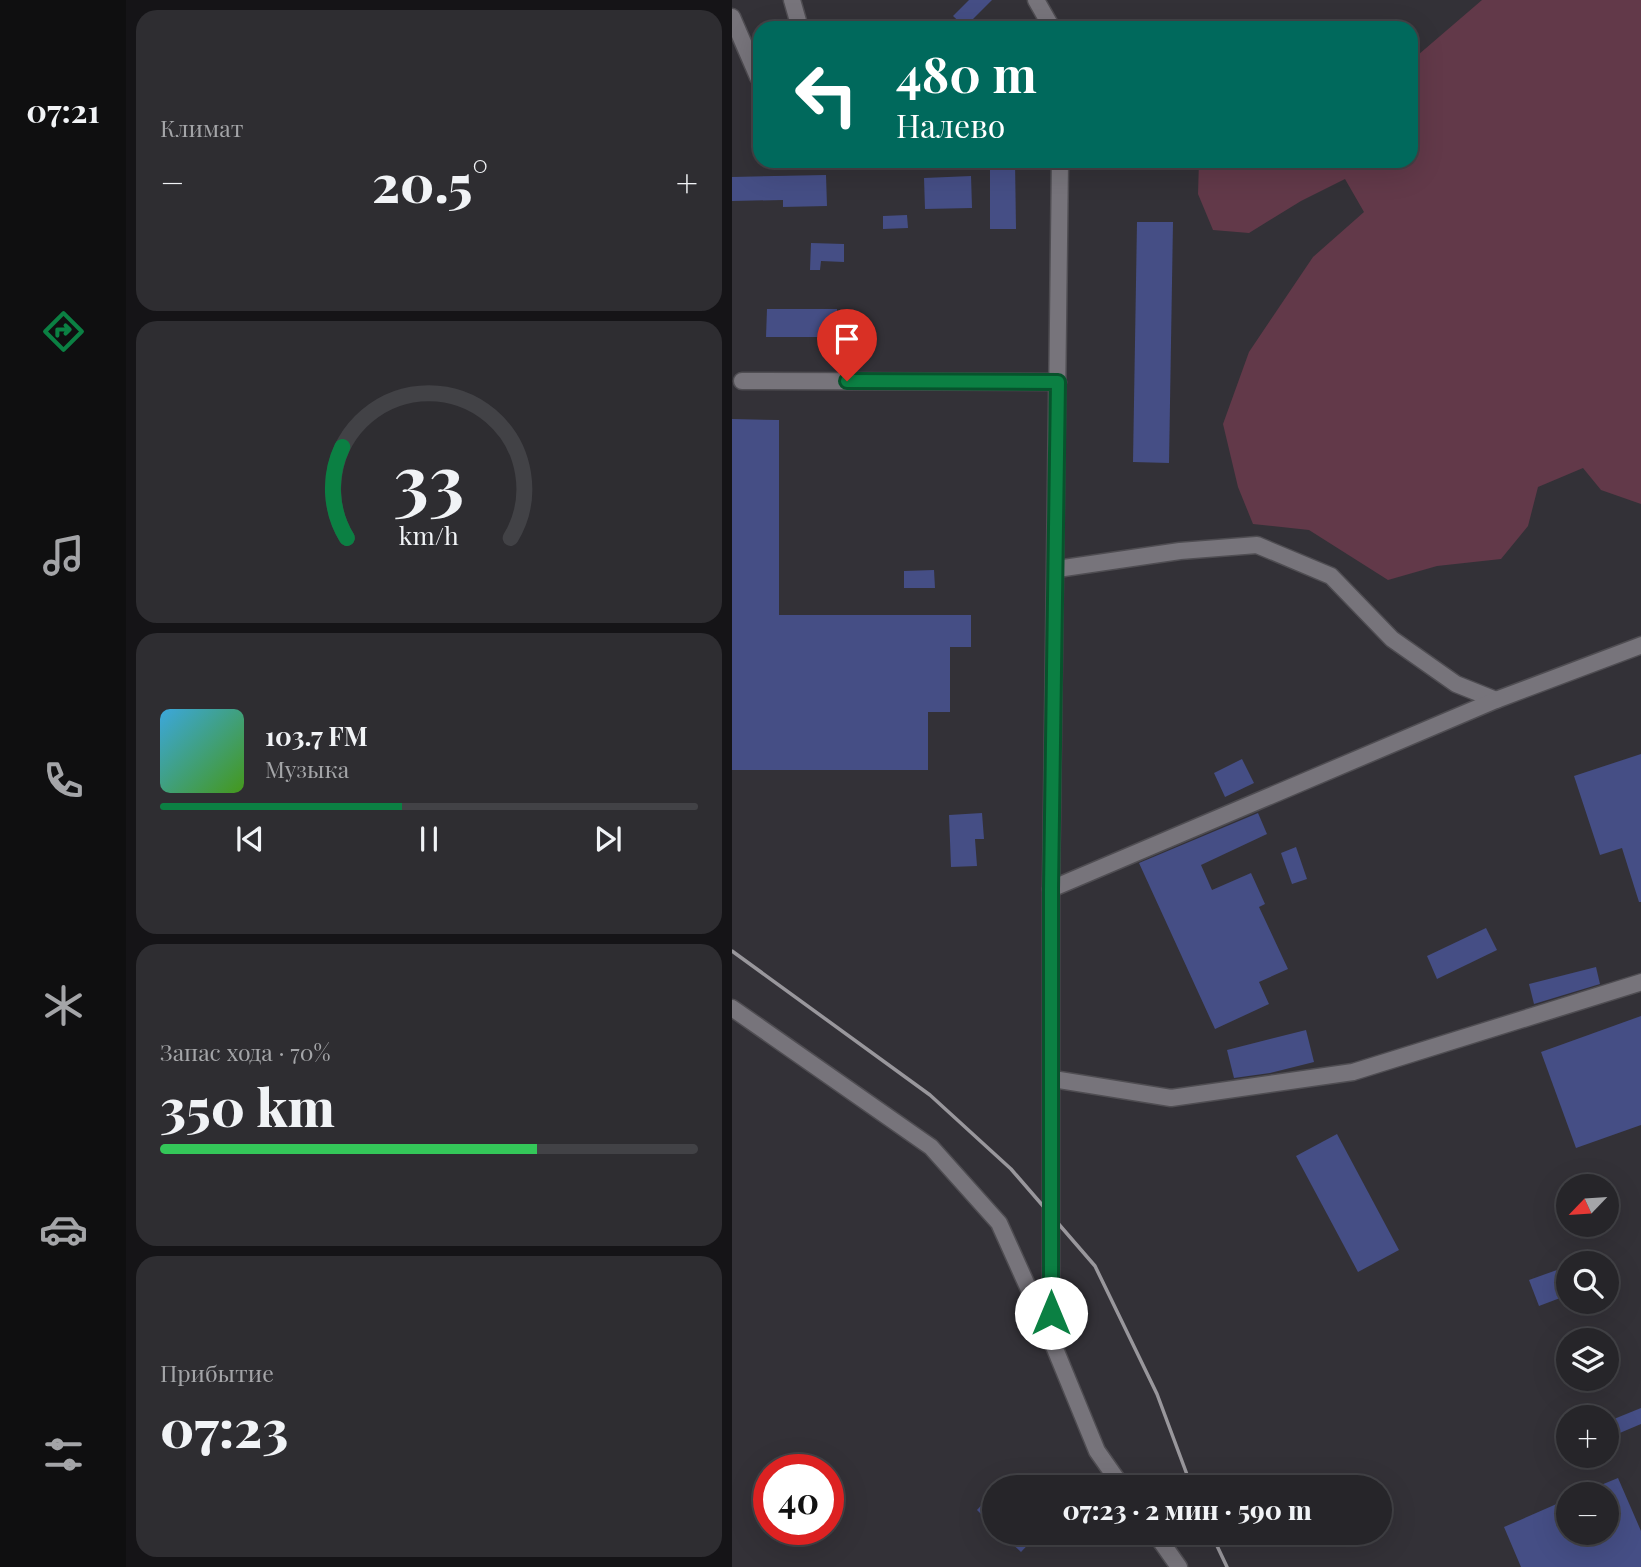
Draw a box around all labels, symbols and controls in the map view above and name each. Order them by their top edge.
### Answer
text: 480 m [896,40,1037,105]
icon: left [781,49,872,140]
text: 07:21 [26,88,100,131]
text: Налево [896,103,1005,146]
text: Климат [160,112,243,143]
text: 20.5° [372,147,488,216]
text: − [160,156,185,207]
text: + [676,156,698,207]
icon: directions [39,307,88,356]
pin [817,309,877,381]
icon: arrive [828,320,866,358]
text: 33 [393,430,465,527]
text: km/h [399,518,459,551]
icon: music [39,531,88,580]
text: 103.7 FM [265,718,368,753]
text: Музыка [265,753,349,784]
icon: phone [39,756,88,805]
icon: previous [231,820,269,858]
icon: pause [410,820,448,858]
icon: next [589,820,627,858]
icon: climate [39,981,88,1030]
text: Запас хода · 70% [160,1036,331,1067]
text: 350 km [160,1071,335,1140]
north arrow [1556,1174,1619,1237]
map controls [1556,1174,1619,1545]
icon: car [39,1205,88,1254]
button: search [1556,1251,1619,1314]
position arrow [1014,1276,1088,1350]
button: layers [1556,1328,1619,1391]
text: Прибытие [160,1357,274,1388]
text: 07:23 [160,1392,288,1461]
button: + [1556,1405,1619,1468]
icon: filters [39,1430,88,1479]
speed limit sign: 40 [753,1454,844,1545]
button: − [1556,1482,1619,1545]
text: 07:23 · 2 мин · 590 m [1062,1492,1312,1527]

